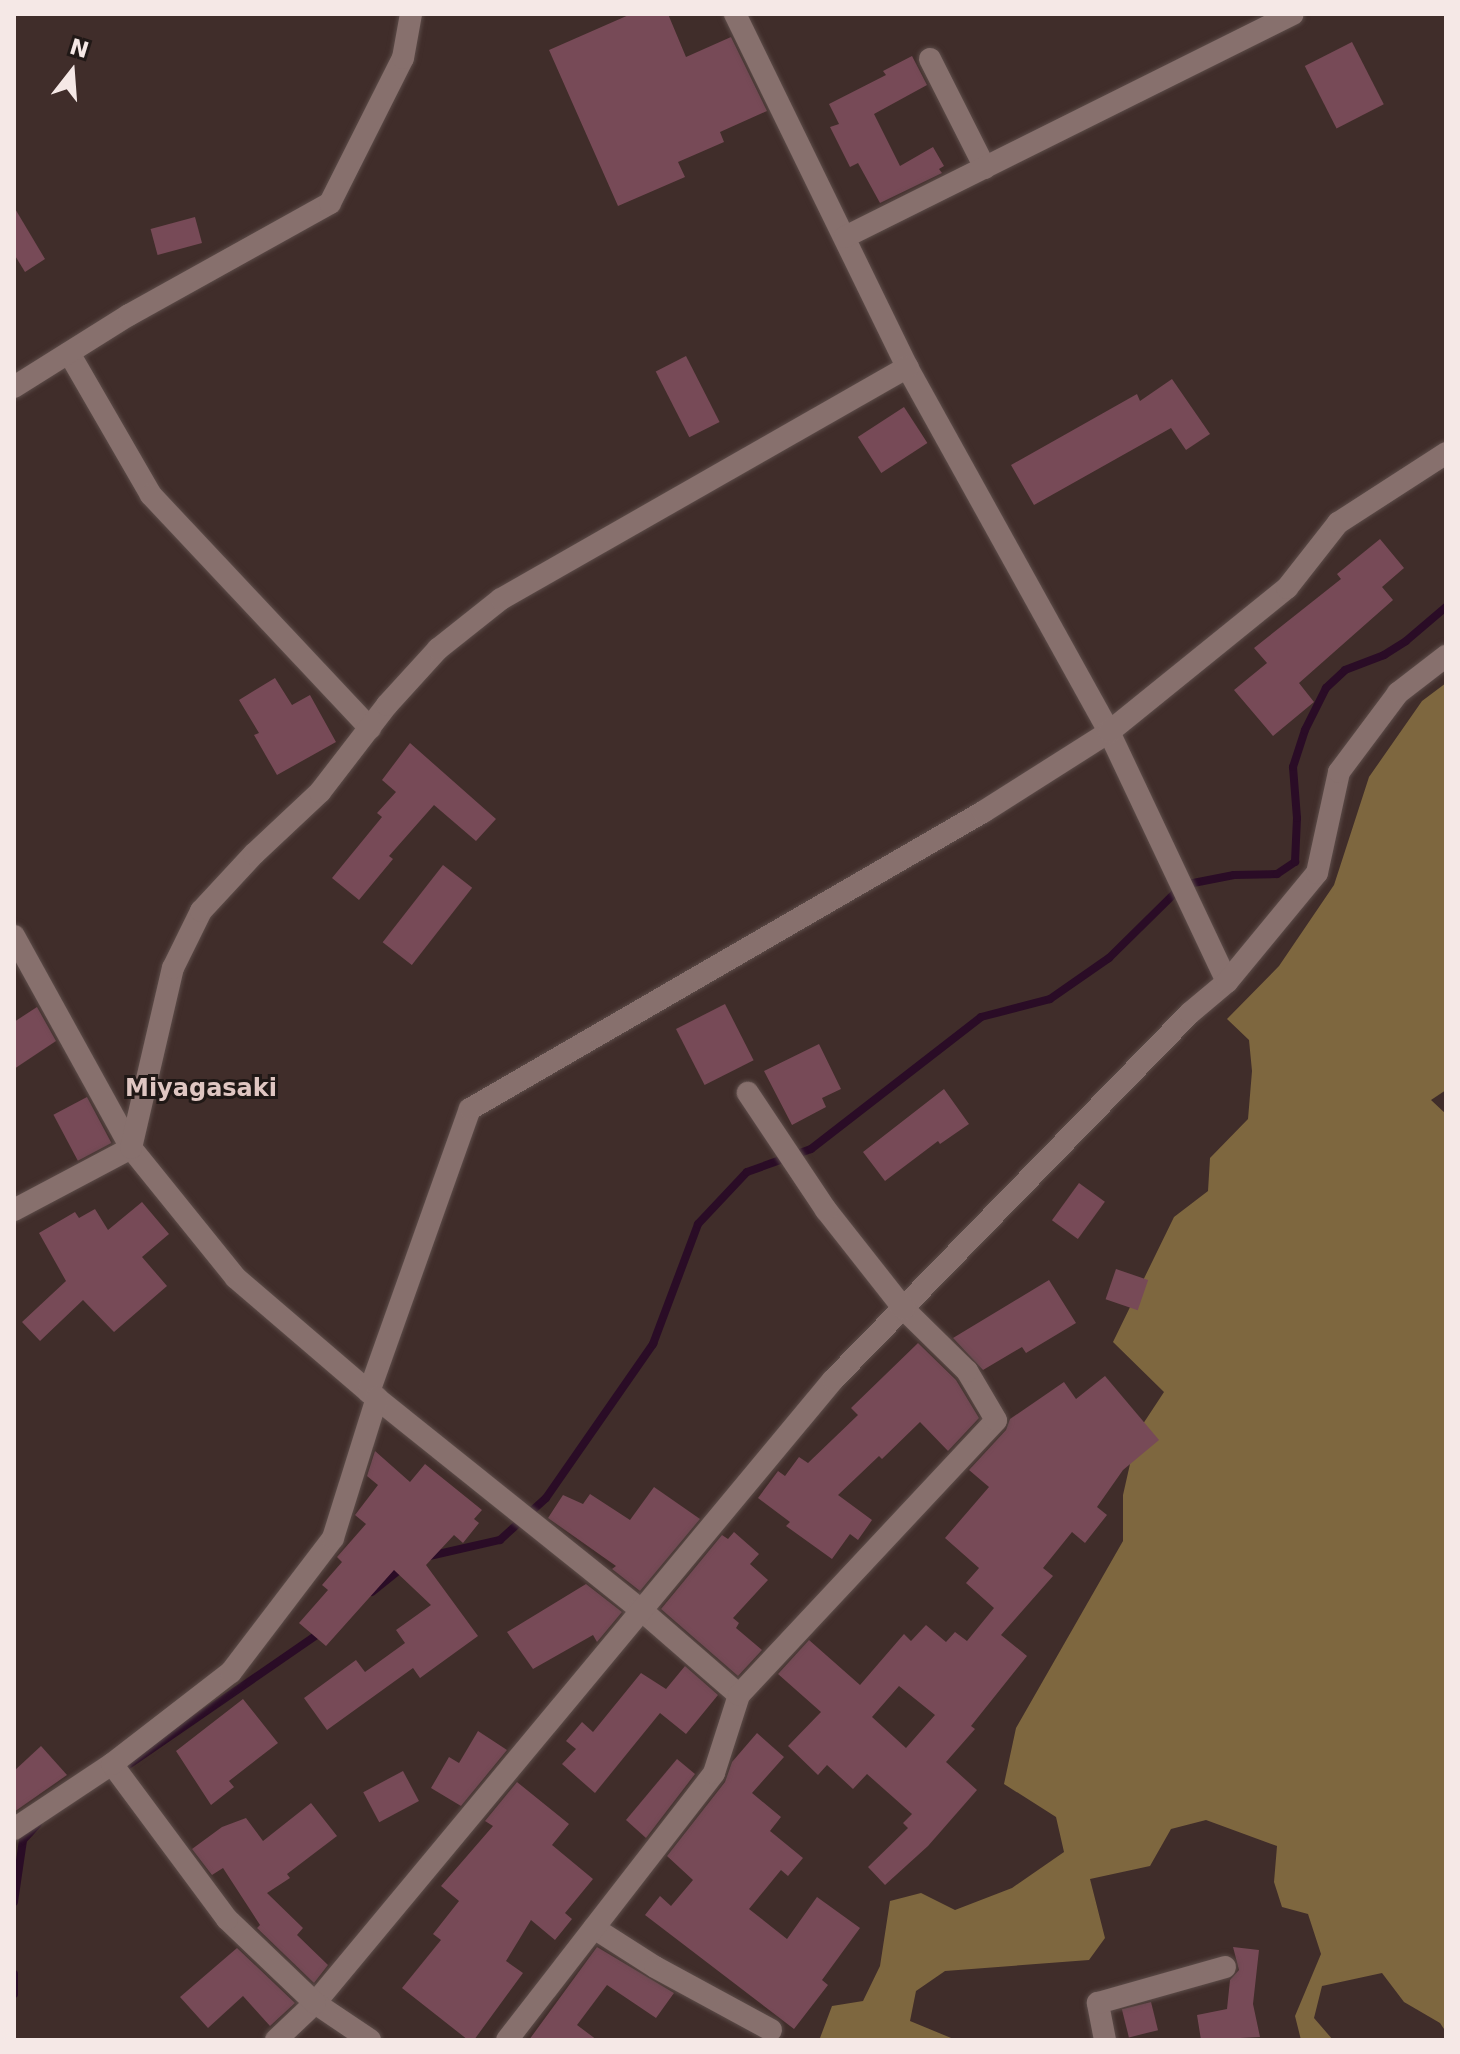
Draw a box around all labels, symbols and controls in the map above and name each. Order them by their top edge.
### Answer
north arrow [32,32,112,112]
text: N [67,34,92,63]
district label: Miyagasaki [125,1075,277,1103]

